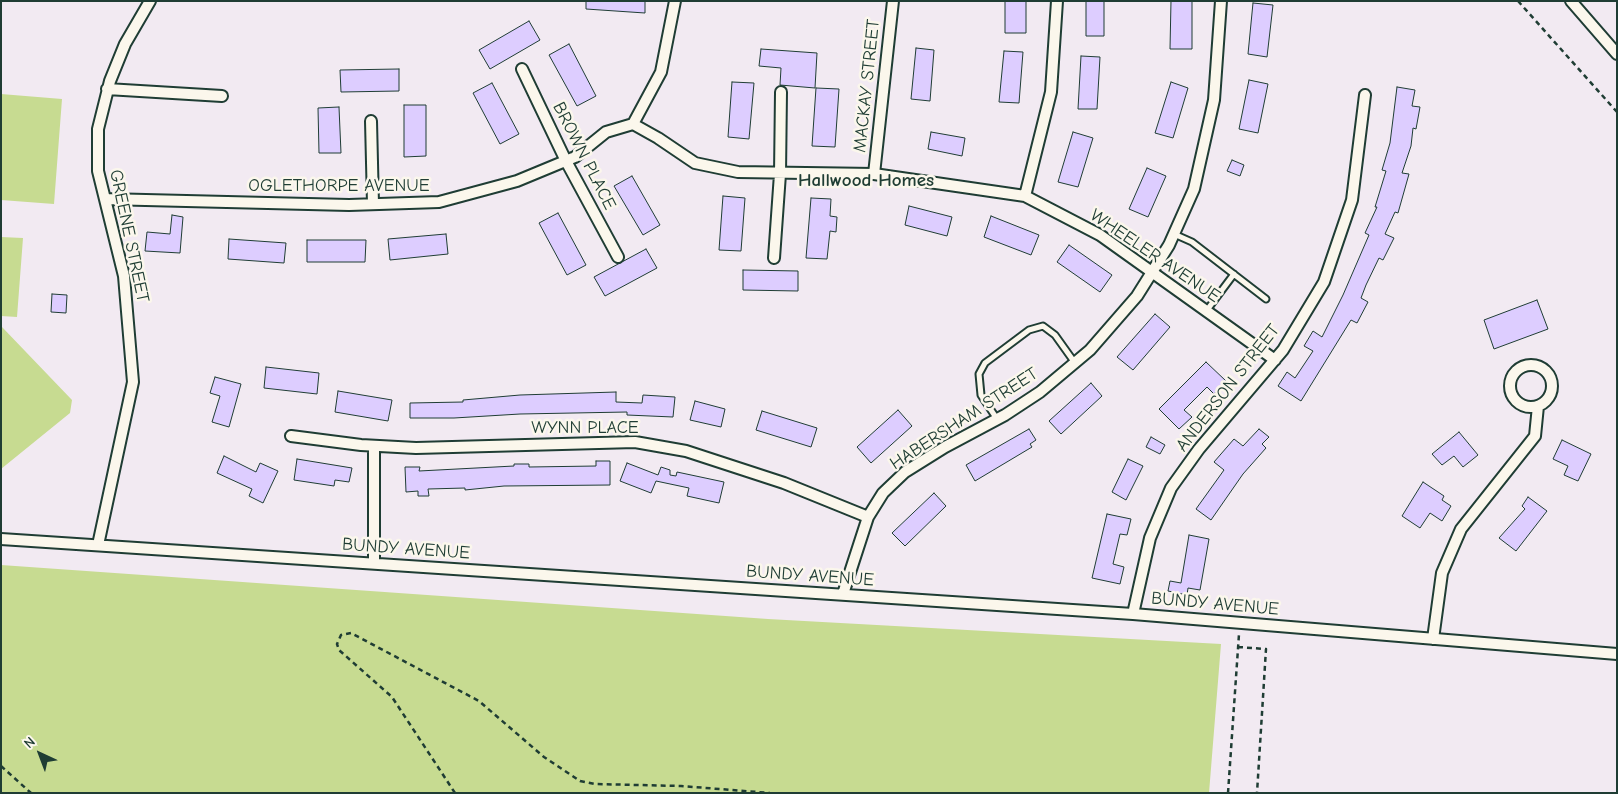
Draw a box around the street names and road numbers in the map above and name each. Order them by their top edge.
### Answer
street label: MACKAY STREET [849,18,885,154]
street label: BROWN PLACE [548,99,620,213]
street label: GREENE STREET [104,168,154,304]
street label: OGLETHORPE AVENUE [248,175,430,197]
street label: WHEELER AVENUE [1086,204,1224,308]
street label: ANDERSON STREET [1172,320,1284,456]
street label: HABERSHAM STREET [886,363,1042,475]
street label: WYNN PLACE [531,417,639,439]
street label: BUNDY AVENUE [341,534,471,564]
street label: BUNDY AVENUE [745,561,875,591]
street label: BUNDY AVENUE [1150,588,1280,620]

